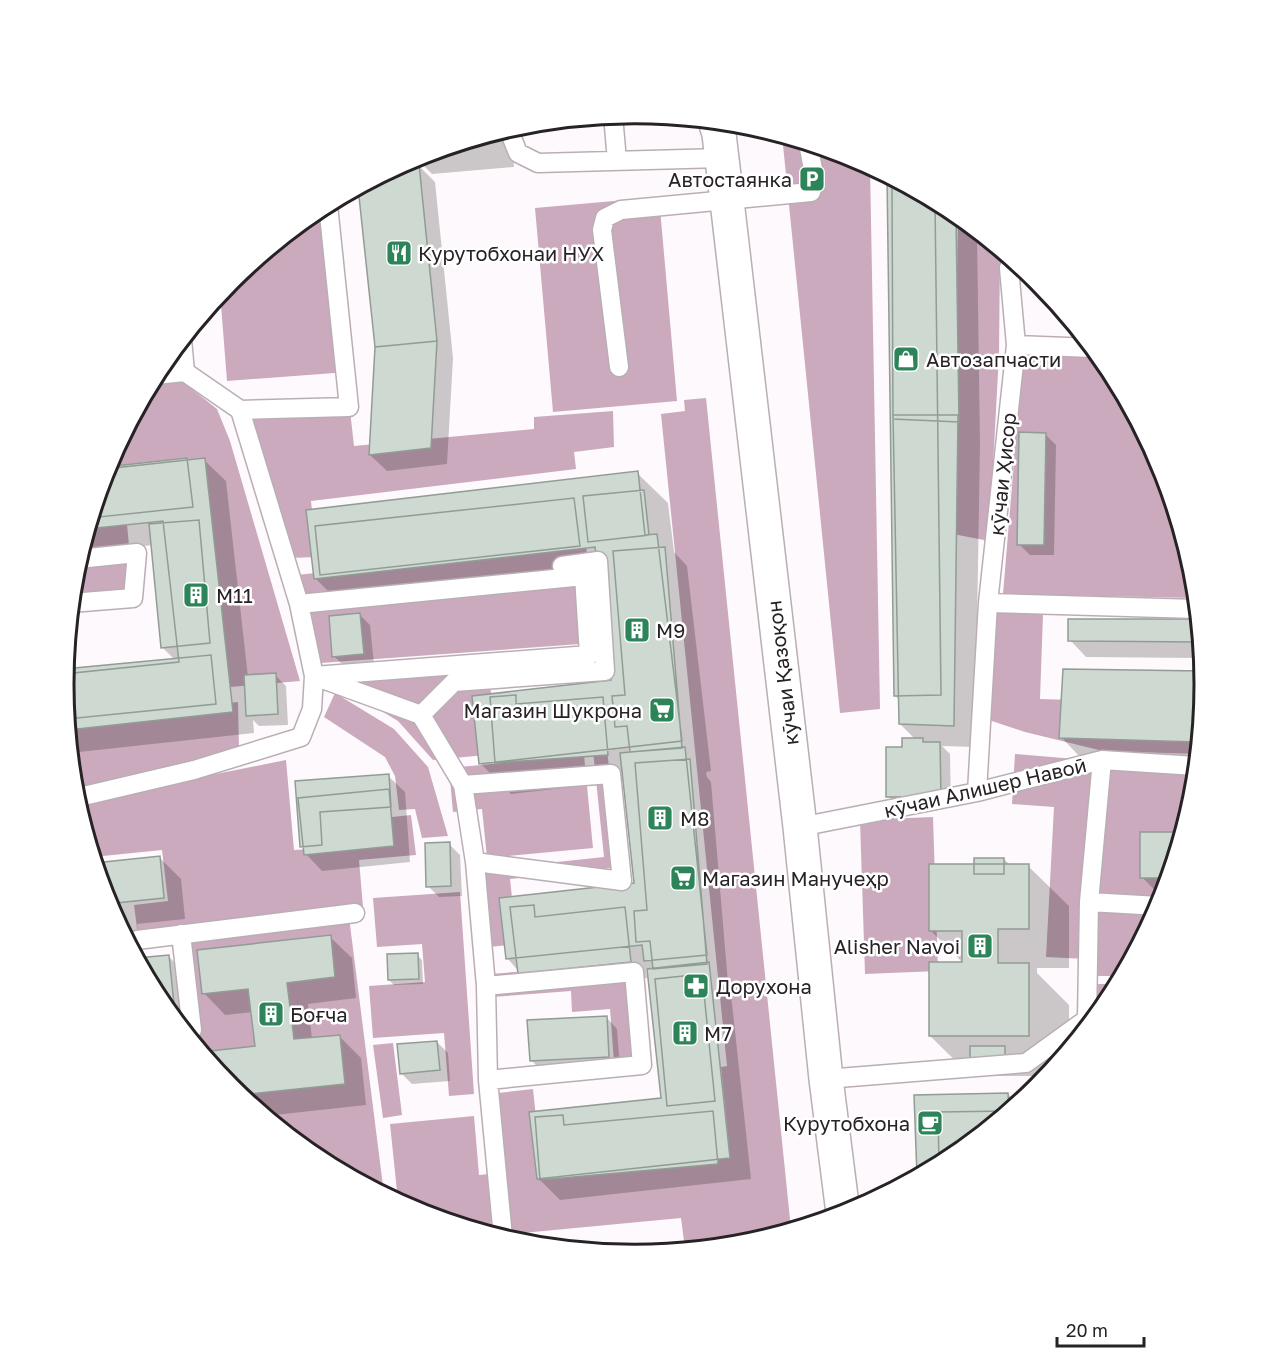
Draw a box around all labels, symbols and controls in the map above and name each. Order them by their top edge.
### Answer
parking icon: Автостаянка [797,164,827,194]
place label: Автостаянка [668,167,792,191]
restaurant icon: Курутобхонаи НУХ [384,238,414,268]
place label: Курутобхонаи НУХ [418,241,604,265]
shop icon: Автозапчасти [891,344,921,374]
place label: Автозапчасти [926,347,1061,371]
street label: кӯчаи Ҳисор [984,411,1020,537]
building icon: М11 [181,580,211,610]
place label: М11 [216,583,253,607]
street label: кӯчаи Қазоқон [761,599,803,747]
building icon: М9 [622,615,652,645]
place label: М9 [656,618,685,642]
supermarket icon: Магазин Шукрона [647,695,677,725]
place label: Магазин Шукрона [464,698,642,722]
street label: кӯчаи Алишер Навоӣ [881,752,1089,822]
building icon: М8 [645,803,675,833]
place label: М8 [680,806,709,830]
supermarket icon: Магазин Манучеҳр [668,863,698,893]
place label: Магазин Манучеҳр [702,866,889,890]
building icon: Alisher Navoi [965,931,995,961]
place label: Alisher Navoi [834,934,960,958]
pharmacy icon: Дорухона [681,971,711,1001]
place label: Дорухона [716,974,812,998]
building icon: Боғча [256,999,286,1029]
place label: Боғча [290,1002,348,1026]
building icon: М7 [670,1018,700,1048]
place label: М7 [704,1021,732,1045]
cafe icon: Курутобхона [915,1108,945,1138]
place label: Курутобхона [783,1111,910,1135]
scale bar [1057,1310,1144,1348]
text: 20 m [1066,1319,1108,1341]

